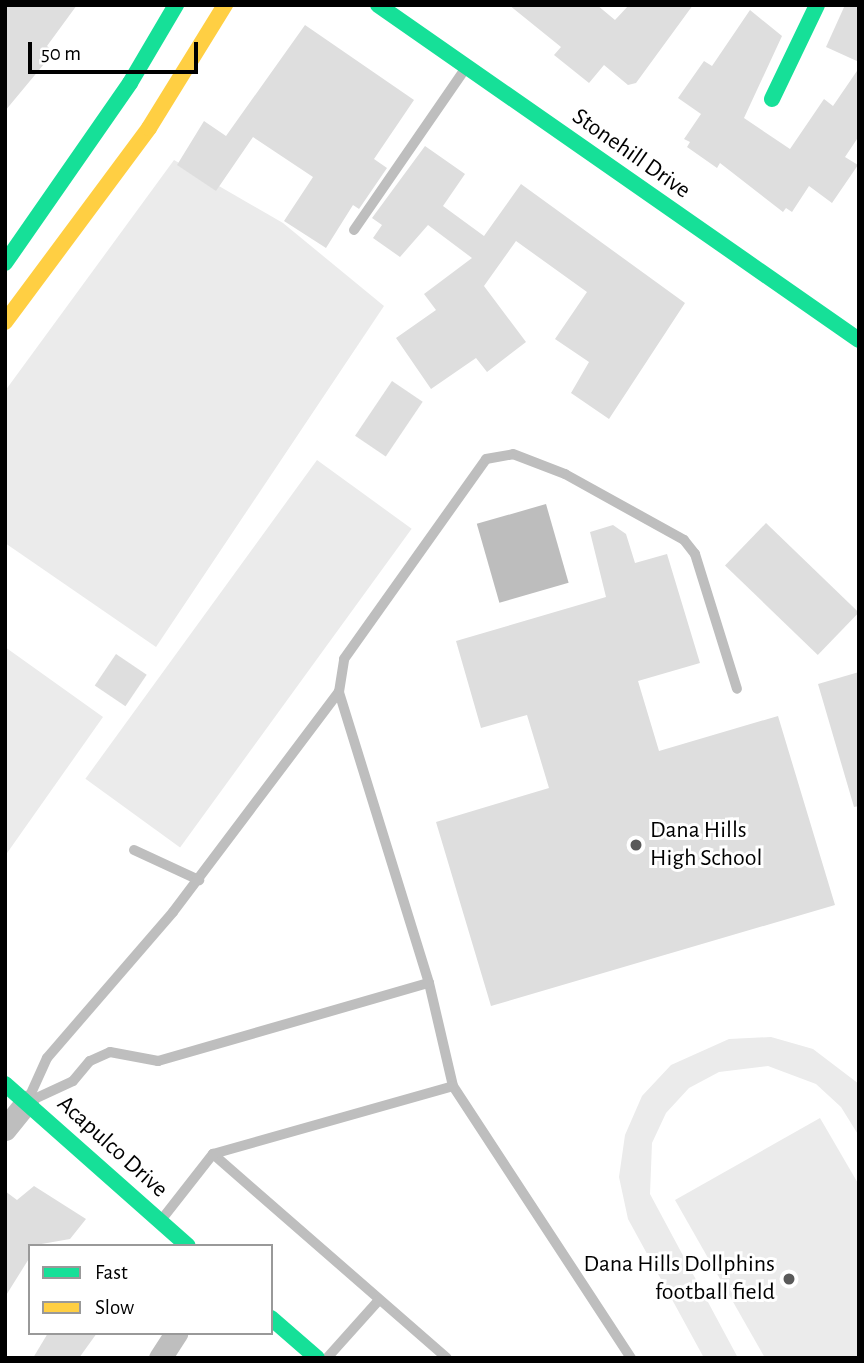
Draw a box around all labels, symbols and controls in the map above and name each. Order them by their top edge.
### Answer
scale bar [32,28,201,72]
text: 50 m [41,43,81,64]
street label: Stonehill Drive [566,103,696,205]
place label: Dana Hills High School [650,817,762,873]
marker: Dana Hills High School [628,837,644,853]
street label: Acapulco Drive [51,1090,173,1204]
legend [28,1244,273,1335]
place label: Dana Hills Dollphins football field [583,1251,775,1307]
text: Fast [95,1262,128,1283]
marker: Dana Hills Dollphins football field [781,1271,797,1287]
text: Slow [95,1297,134,1318]

